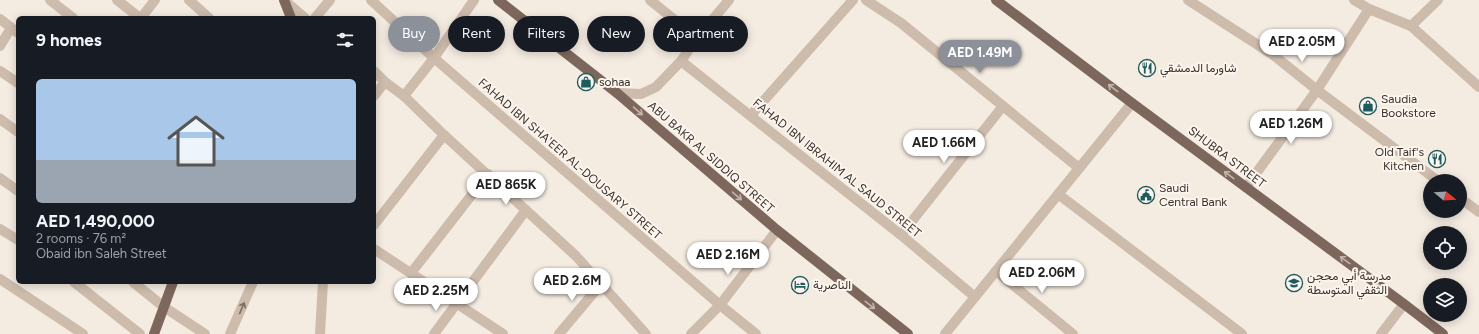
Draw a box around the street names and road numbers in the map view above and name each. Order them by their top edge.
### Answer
street label: FAHAD IBN SHA'EER AL-DOUSARY STREET [475,76,665,243]
street label: FAHAD IBN IBRAHIM AL SAUD STREET [750,96,924,240]
street label: ABU BAKR AL SIDDIQ STREET [645,98,777,216]
street label: SHUBRA STREET [1186,123,1269,191]

